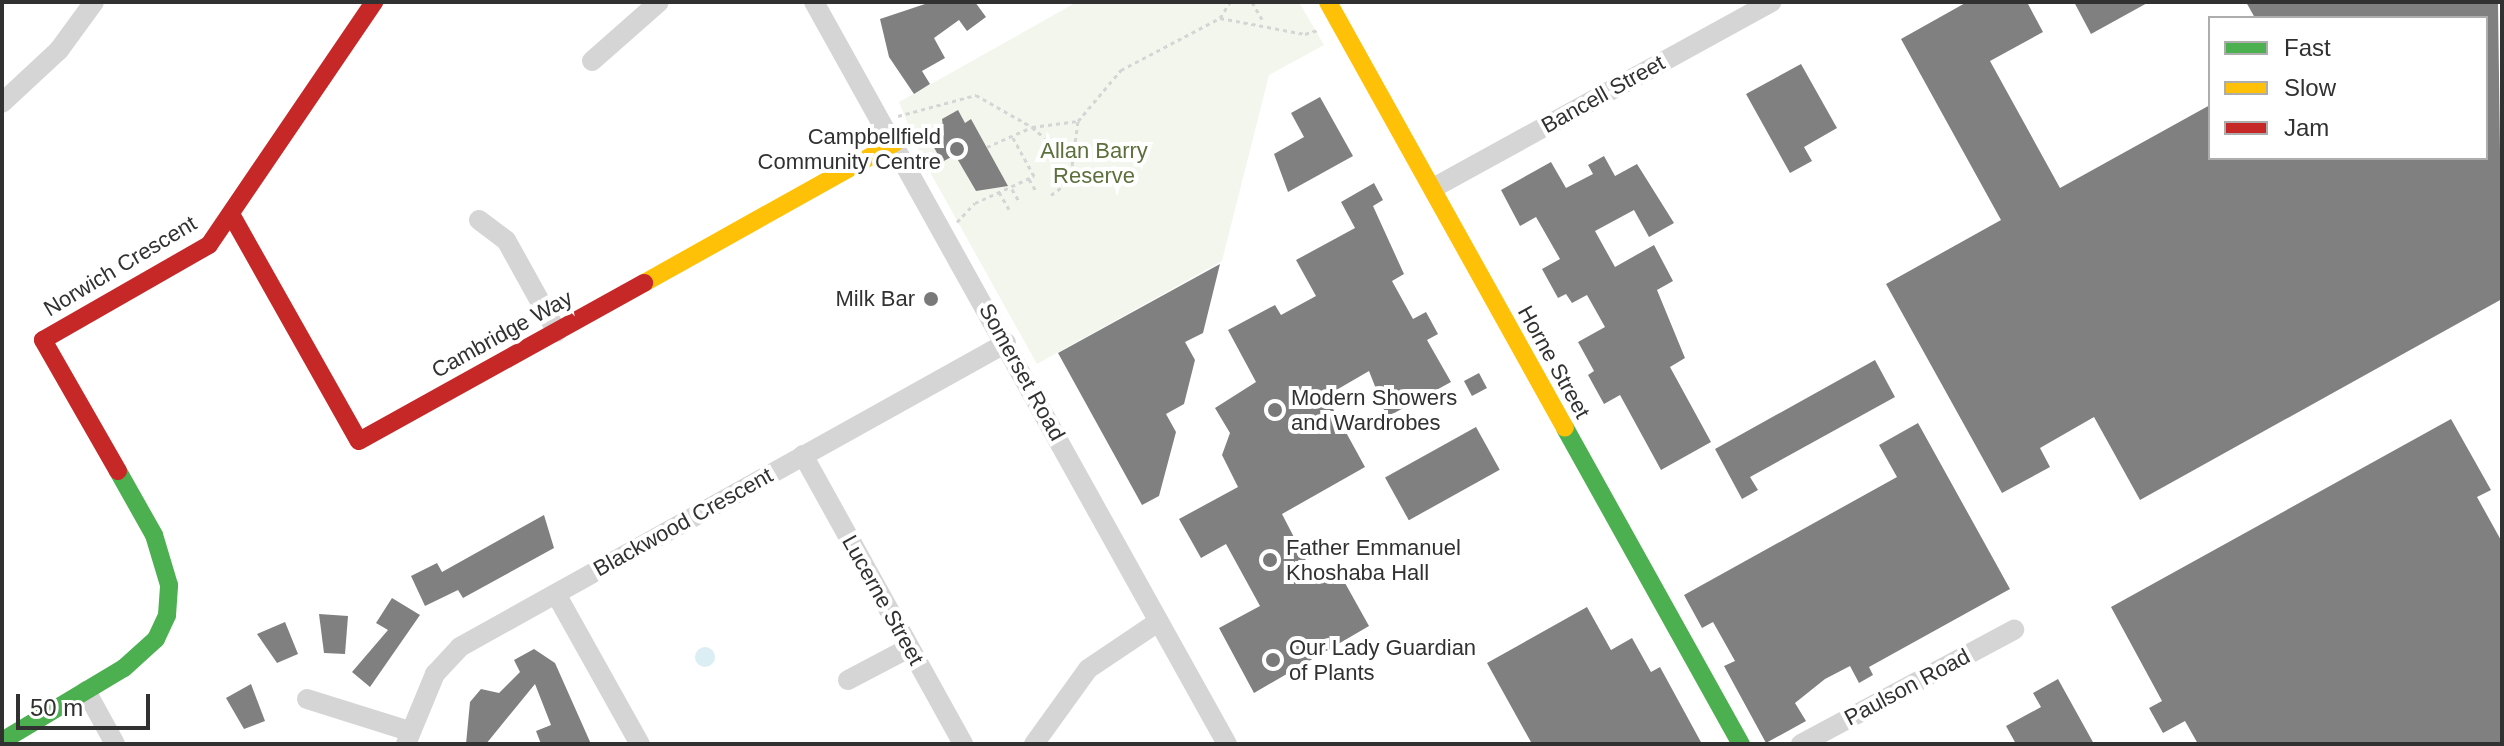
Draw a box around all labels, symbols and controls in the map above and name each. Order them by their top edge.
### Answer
legend [2208,16,2488,160]
text: Fast [2284,34,2331,61]
street label: Bancell Street [1537,49,1669,139]
text: Slow [2284,74,2336,101]
text: Jam [2284,114,2329,141]
place label: Campbellfield Community Centre [758,123,941,174]
park label: Allan Barry Reserve [1040,137,1148,188]
marker: Campbellfield Community Centre [948,140,966,158]
street label: Norwich Crescent [39,210,201,322]
street label: Cambridge Way [427,284,577,384]
place label: Milk Bar [836,286,915,312]
marker: Milk Bar [922,290,940,308]
street label: Somerset Road [973,299,1071,445]
street label: Horne Street [1512,301,1596,423]
place label: Modern Showers and Wardrobes [1291,384,1457,436]
marker: Modern Showers and Wardrobes [1266,401,1284,419]
street label: Blackwood Crescent [589,462,777,582]
street label: Lucerne Street [836,530,930,670]
place label: Father Emmanuel Khoshaba Hall [1286,534,1461,586]
marker: Father Emmanuel Khoshaba Hall [1261,551,1279,569]
place label: Our Lady Guardian of Plants [1289,634,1476,686]
street label: Paulson Road [1840,643,1974,731]
marker: Our Lady Guardian of Plants [1264,651,1282,669]
scale bar [20,678,154,728]
text: 50 m [30,694,83,721]

